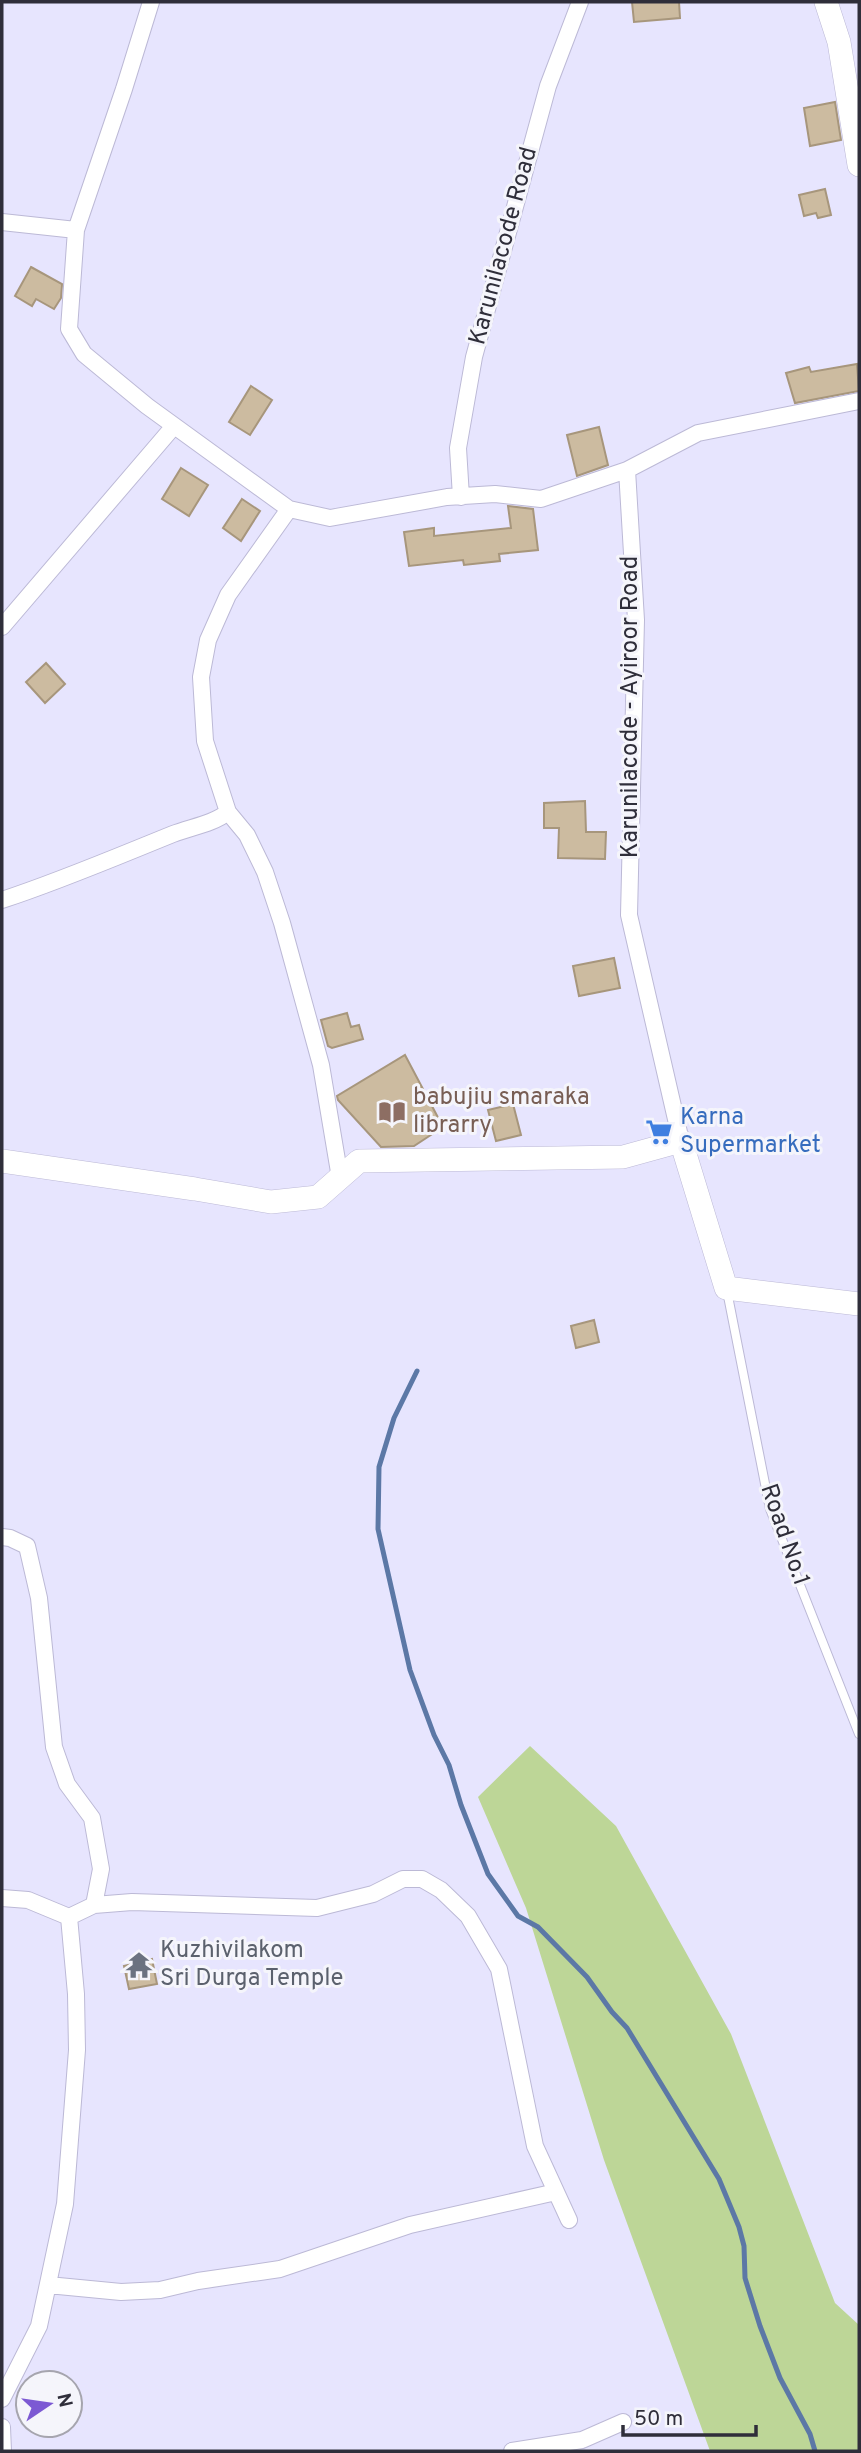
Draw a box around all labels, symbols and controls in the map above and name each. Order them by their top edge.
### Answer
street label: Karunilacode Road [463,144,545,348]
street label: Karunilacode - Ayiroor Road [616,556,646,858]
place label: babujiu smaraka librarry [413,1083,590,1141]
library icon: babujiu smaraka librarry [377,1097,407,1127]
place label: Karna Supermarket [680,1103,821,1161]
supermarket icon: Karna Supermarket [644,1117,674,1147]
street label: Road No.1 [753,1480,815,1590]
place label: Kuzhivilakom Sri Durga Temple [160,1936,343,1994]
temple icon: Kuzhivilakom Sri Durga Temple [124,1950,154,1980]
north arrow [14,2369,84,2439]
text: N [50,2391,77,2410]
scale bar [623,2394,756,2438]
text: 50 m [634,2406,683,2433]

